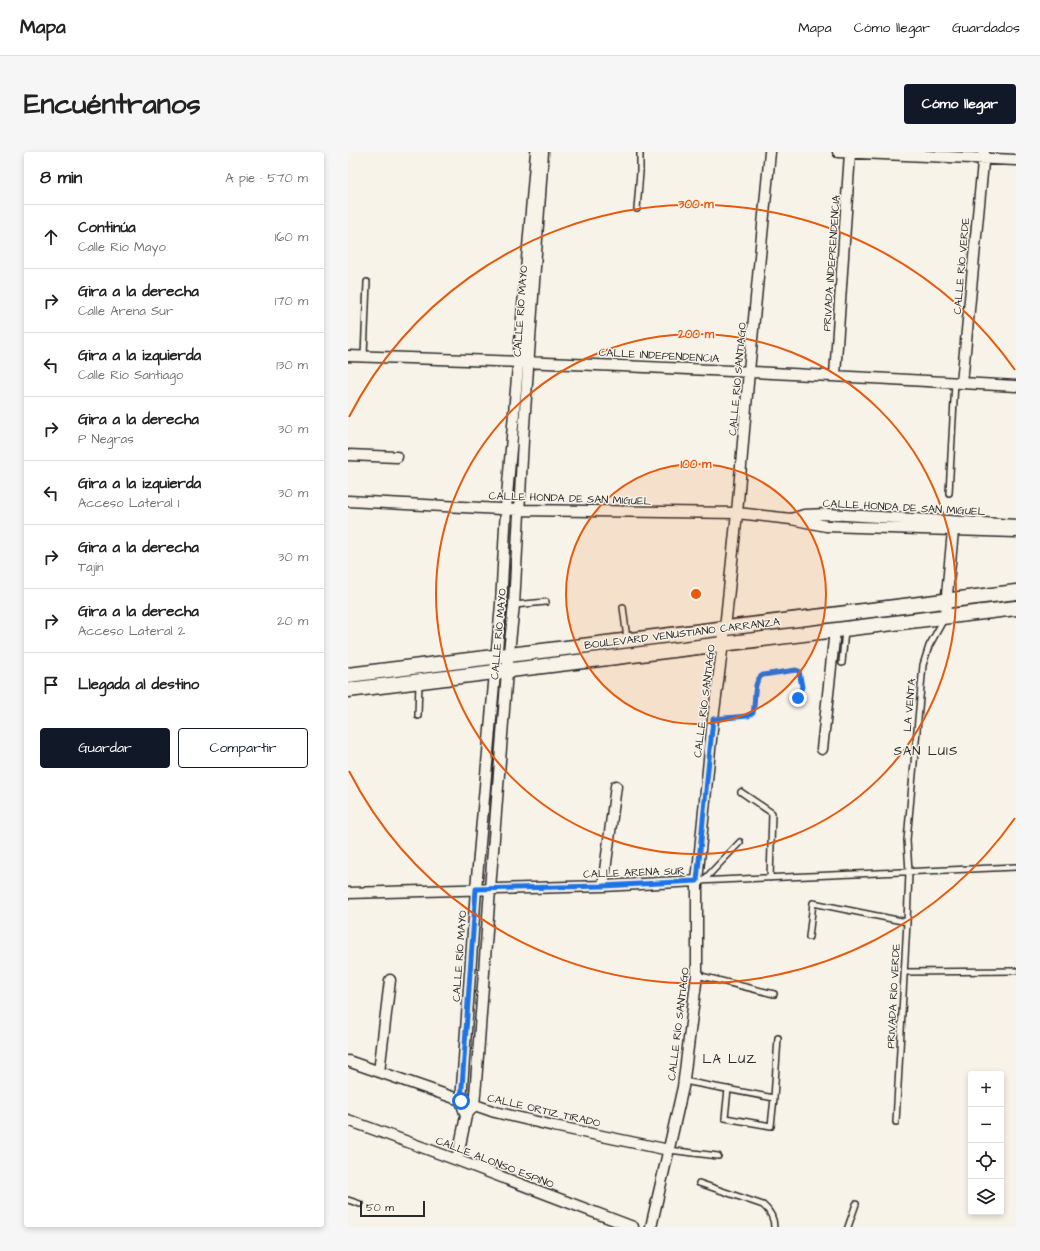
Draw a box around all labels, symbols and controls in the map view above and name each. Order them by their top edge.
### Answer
text: Mapa [20,14,66,41]
text: Mapa [798,18,832,38]
text: Cómo llegar [854,18,930,38]
text: Guardados [952,18,1020,38]
button: Cómo llegar [904,84,1016,124]
text: Encuéntranos [24,85,200,124]
text: 8 min [40,166,82,190]
text: A pie · 570 m [225,169,308,187]
street label: PRIVADA INDEPRENDENCIA [819,194,844,332]
text: 300 m [677,196,714,213]
text: Continúa [78,217,136,238]
street label: CALLE RÍO VERDE [950,217,973,315]
icon: ahead [40,226,62,248]
text: 160 m [275,228,308,246]
text: Calle Río Mayo [78,238,166,256]
street label: CALLE RÍO MAYO [510,264,531,357]
text: Gira a la derecha [78,281,199,302]
icon: right [40,290,62,312]
text: 170 m [275,292,308,310]
text: Calle Arena Sur [78,302,173,320]
street label: CALLE RÍO SANTIAGO [725,321,750,436]
text: 200 m [677,326,715,343]
text: Gira a la izquierda [78,345,201,366]
street label: CALLE INDEPENDENCIA [598,345,720,366]
icon: left [40,354,62,376]
text: 130 m [276,356,308,374]
text: Calle Río Santiago [78,366,183,384]
text: Gira a la derecha [78,409,199,430]
icon: right [40,418,62,440]
text: 30 m [278,420,308,438]
text: P Negras [78,430,134,448]
text: 100 m [681,456,712,473]
text: Gira a la izquierda [78,473,201,494]
icon: left [40,482,62,504]
text: 30 m [278,484,308,502]
street label: CALLE HONDA DE SAN MIGUEL [488,488,652,509]
text: Acceso Lateral 1 [78,494,179,512]
street label: CALLE HONDA DE SAN MIGUEL [822,496,986,519]
text: Gira a la derecha [78,537,199,558]
icon: right [40,546,62,568]
text: 30 m [278,548,308,566]
text: Tajín [78,558,104,576]
street label: CALLE RÍO MAYO [487,587,510,680]
centre of rings [689,587,703,601]
text: Gira a la derecha [78,601,199,622]
icon: right [40,610,62,632]
text: 20 m [277,612,308,630]
street label: BOULEVARD VENUSTIANO CARRANZA [584,614,781,653]
text: Acceso Lateral 2 [78,622,185,640]
street label: CALLE RÍO SANTIAGO [690,643,719,758]
icon: arrive [40,674,62,696]
text: Llegada al destino [78,674,199,695]
street label: LA VENTA [900,678,919,732]
route end [789,689,807,707]
button: Guardar [40,728,170,768]
button: Compartir [178,728,308,768]
district label: SAN LUIS [894,742,958,760]
street label: CALLE ARENA SUR [583,863,685,882]
street label: CALLE RÍO MAYO [449,909,470,1002]
street label: PRIVADA RÍO VERDE [883,943,904,1049]
street label: CALLE RÍO SANTIAGO [664,966,693,1081]
district label: LA LUZ [702,1050,758,1068]
map controls [968,1071,1004,1215]
button: + [968,1071,1004,1107]
street label: CALLE ORTIZ TIRADO [486,1090,603,1131]
route start [452,1092,470,1110]
button: − [968,1107,1004,1143]
street label: CALLE ALONSO ESPINO [434,1133,557,1192]
button: locate [968,1143,1004,1179]
button: layers [968,1179,1004,1215]
scale bar [360,1199,425,1218]
text: 50 m [366,1200,394,1215]

